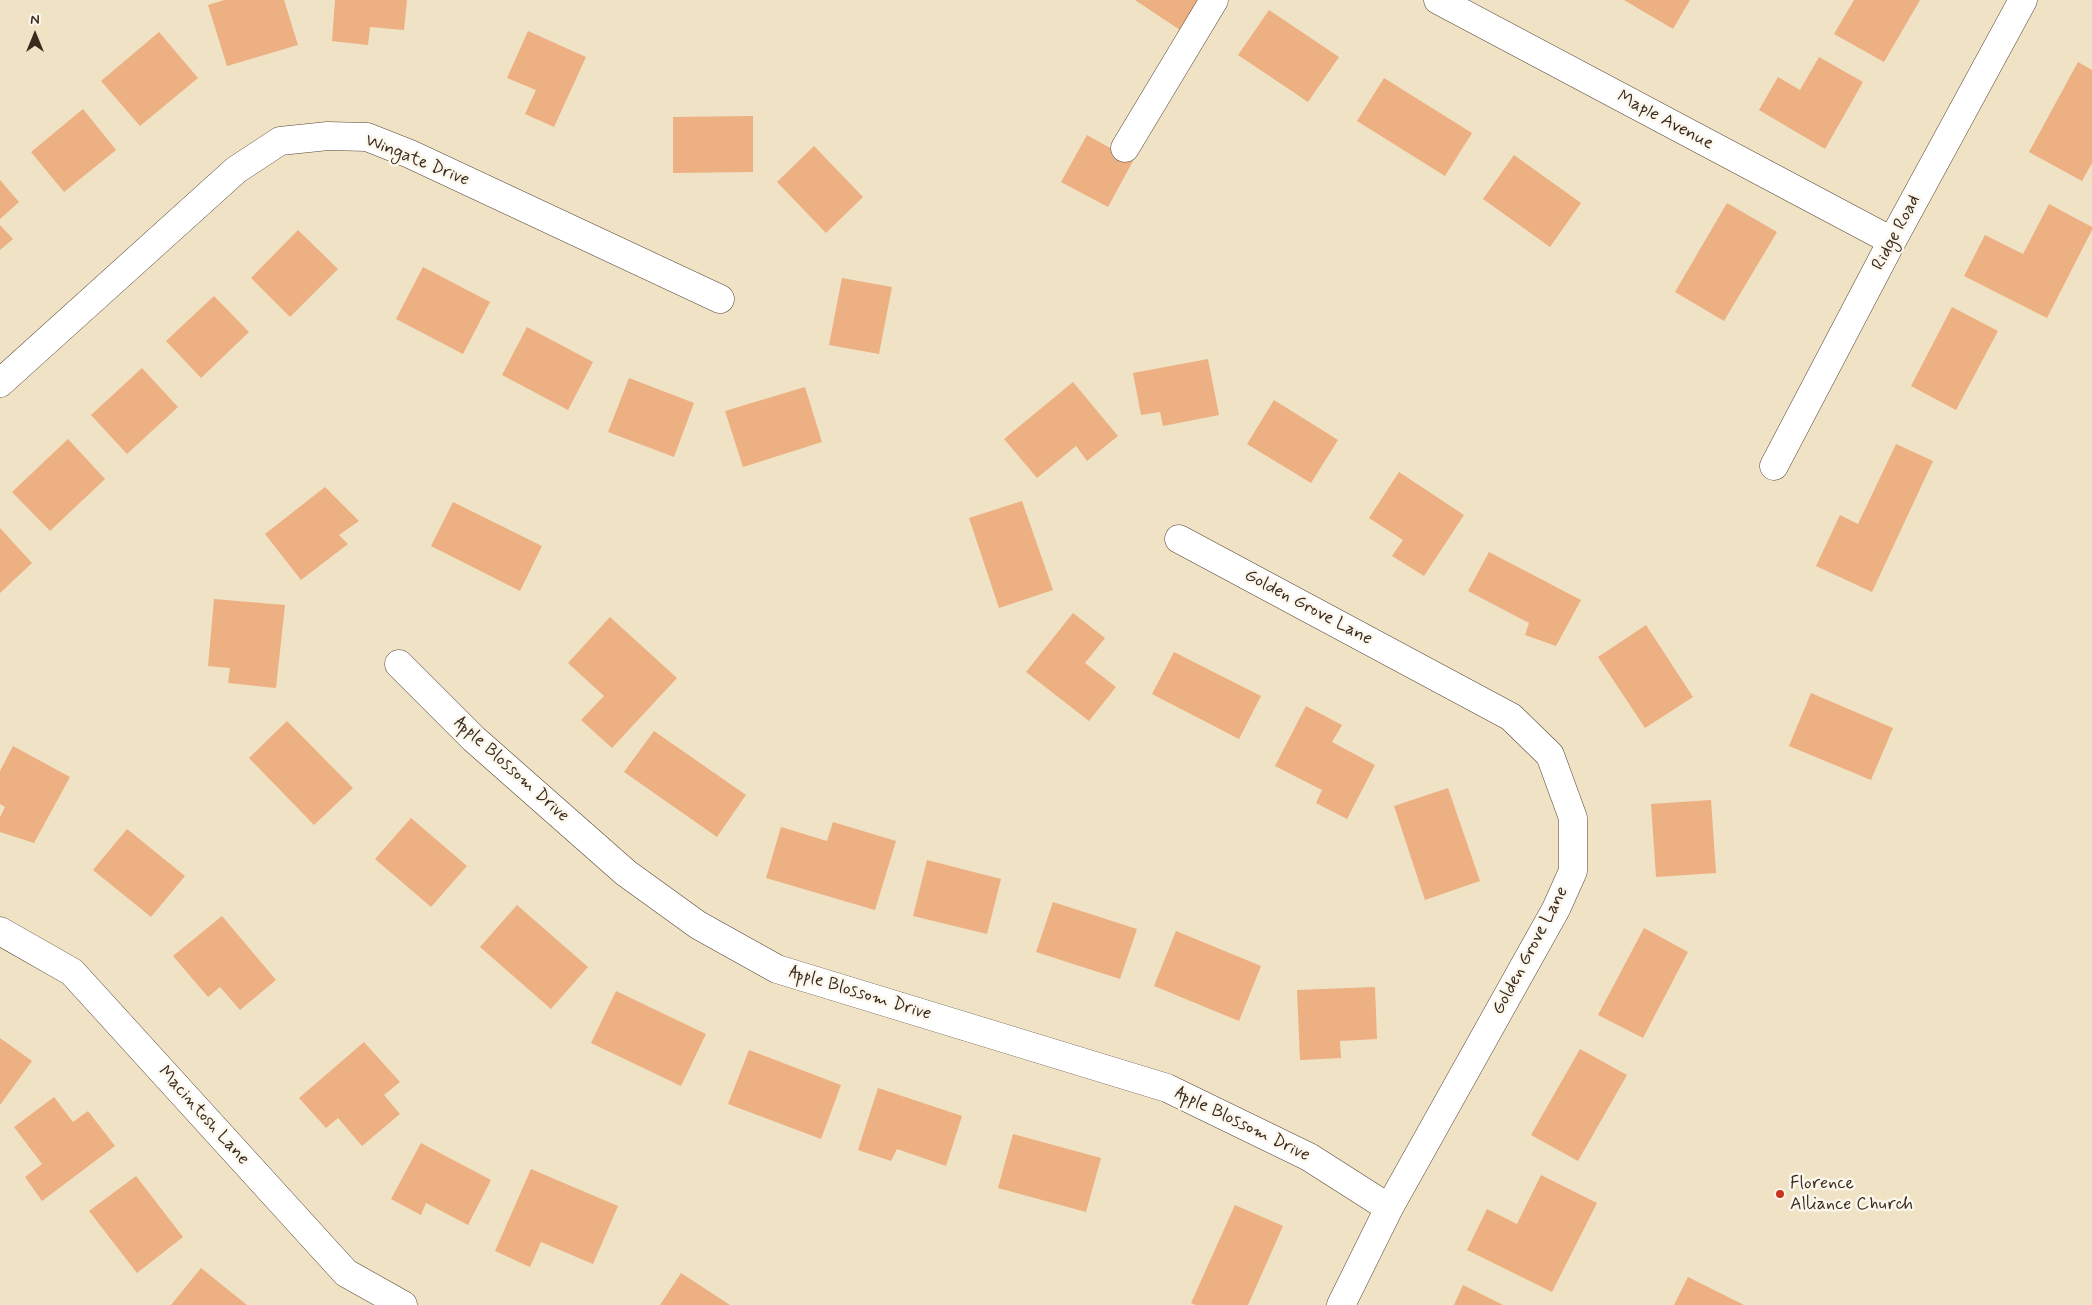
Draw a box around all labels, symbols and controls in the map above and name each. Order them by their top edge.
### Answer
north arrow [10,10,60,60]
text: N [30,11,40,29]
street label: Maple Avenue [1613,87,1717,155]
street label: Wingate Drive [362,130,472,192]
street label: Ridge Road [1868,192,1926,274]
street label: Golden Grove Lane [1240,565,1376,651]
street label: Apple Blossom Drive [449,713,573,827]
street label: Golden Grove Lane [1488,883,1574,1019]
street label: Apple Blossom Drive [786,962,934,1026]
street label: Macintosh Lane [153,1062,253,1170]
street label: Apple Blossom Drive [1171,1083,1313,1167]
place label: Florence Alliance Church [1790,1173,1913,1216]
marker: Florence Alliance Church [1774,1188,1786,1200]

